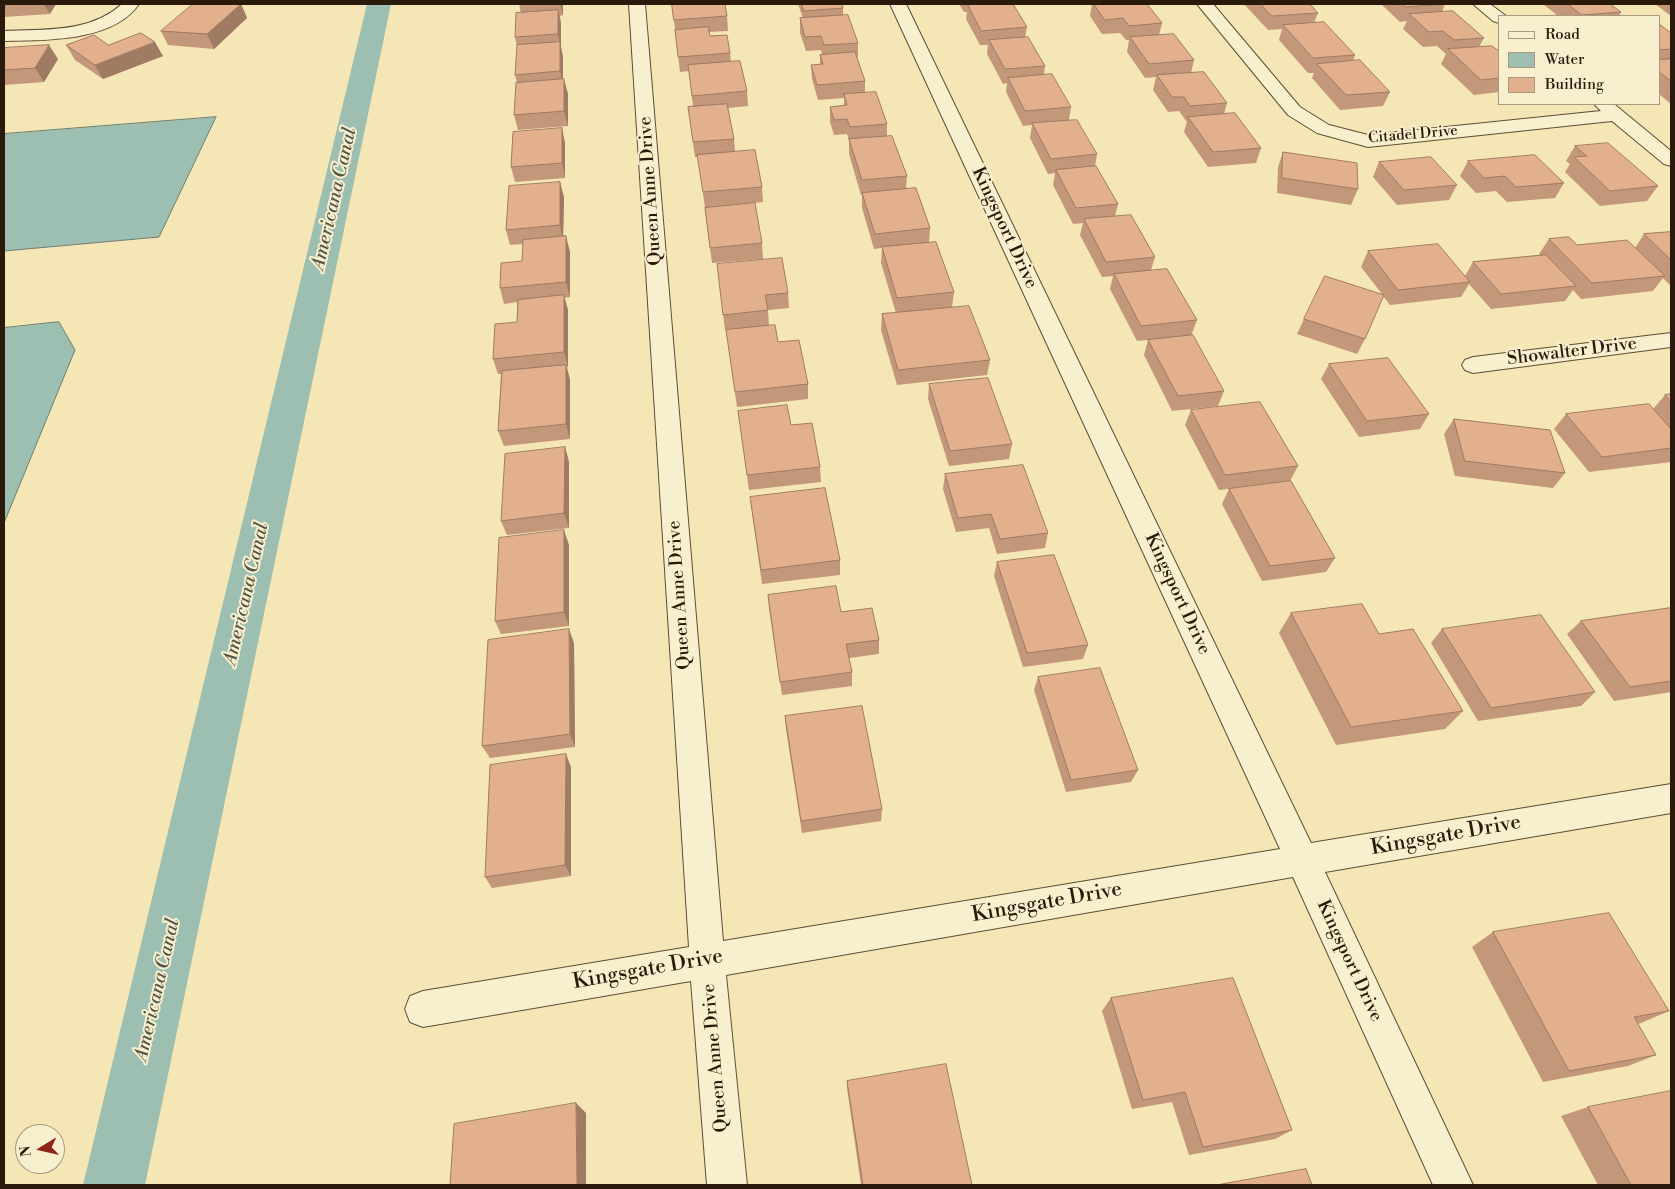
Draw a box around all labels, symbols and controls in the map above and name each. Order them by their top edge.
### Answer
legend [1498,15,1660,105]
text: Road [1545,25,1580,44]
text: Water [1545,50,1584,69]
text: Building [1545,75,1604,94]
street label: Queen Anne Drive [635,116,667,266]
street label: Citadel Drive [1367,122,1459,148]
water label: Americana Canal [308,126,362,272]
street label: Kingsport Drive [966,164,1042,292]
street label: Showalter Drive [1506,333,1638,371]
street label: Queen Anne Drive [664,520,696,670]
water label: Americana Canal [220,521,274,667]
street label: Kingsport Drive [1139,530,1215,658]
street label: Kingsgate Drive [1369,810,1523,862]
street label: Kingsgate Drive [970,877,1124,929]
street label: Kingsport Drive [1311,897,1387,1025]
water label: Americana Canal [131,917,185,1063]
street label: Kingsgate Drive [571,944,725,996]
street label: Queen Anne Drive [699,983,733,1133]
north arrow [15,1124,65,1174]
text: N [16,1144,36,1158]

